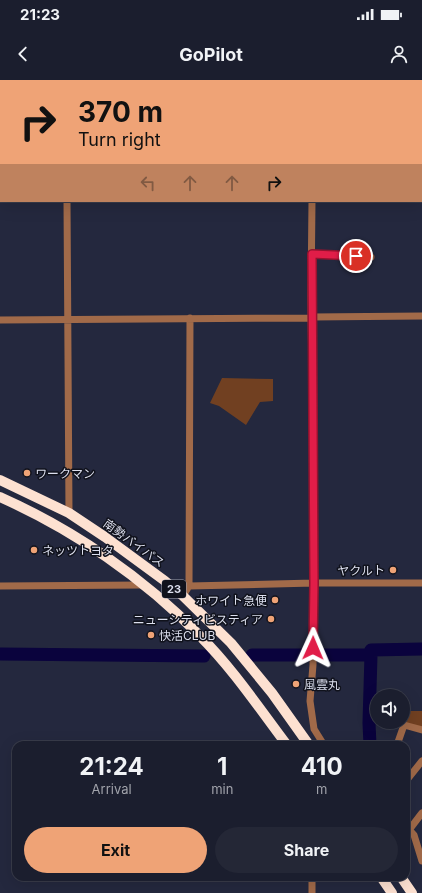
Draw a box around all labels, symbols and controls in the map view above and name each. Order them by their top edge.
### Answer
text: 21:23 [20,5,60,24]
icon: back [12,43,34,65]
icon: person [388,43,410,65]
text: GoPilot [179,44,243,65]
text: 370 m [78,95,163,129]
icon: right [12,96,64,148]
text: Turn right [78,129,161,150]
icon: left [137,172,159,194]
icon: ahead [179,172,201,194]
icon: ahead [221,172,243,194]
icon: right [263,172,285,194]
pin [339,239,373,273]
icon: arrive [345,245,367,267]
place label: ワークマン [35,466,95,481]
marker: ワークマン [22,468,32,478]
street label: 南勢バイパス [101,516,167,570]
place label: ネッツトヨタ [42,543,114,558]
marker: ネッツトヨタ [29,545,39,555]
place label: ヤクルト [337,563,385,578]
marker: ヤクルト [388,565,398,575]
road number: 23 [162,580,186,598]
place label: ホワイト急便 [195,593,267,608]
marker: ホワイト急便 [270,595,280,605]
place label: ニューシティビスティア [133,612,263,627]
marker: ニューシティビスティア [266,614,276,624]
position arrow [292,627,334,669]
place label: 快活CLUB [159,628,215,643]
marker: 快活CLUB [146,630,156,640]
place label: 風雲丸 [304,677,340,692]
marker: 風雲丸 [291,679,301,689]
map controls [370,689,410,729]
button: sound [370,689,410,729]
text: 21:24 [79,752,144,781]
text: 1 [217,752,227,781]
text: 410 [301,752,343,781]
text: Arrival [92,781,132,797]
text: min [211,781,233,797]
text: m [316,781,327,797]
button: Exit [24,827,207,873]
button: Share [215,827,398,873]

